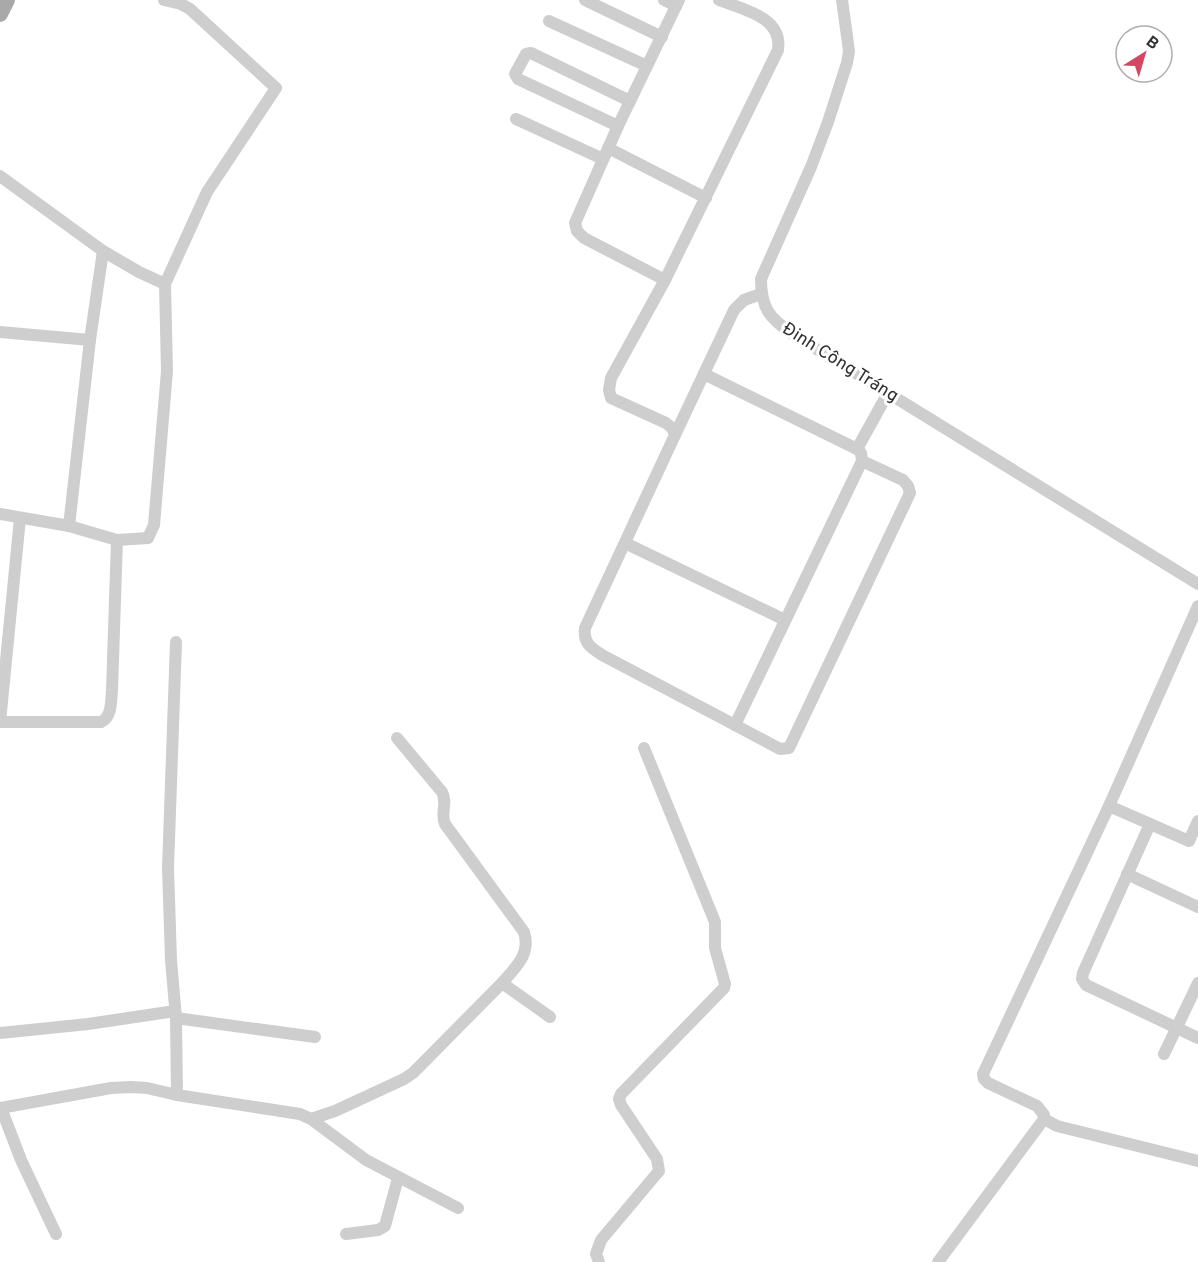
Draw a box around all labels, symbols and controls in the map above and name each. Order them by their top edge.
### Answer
north arrow [1114,24,1174,84]
text: B [1141,32,1162,55]
street label: Đinh Công Tráng [778,318,902,408]

